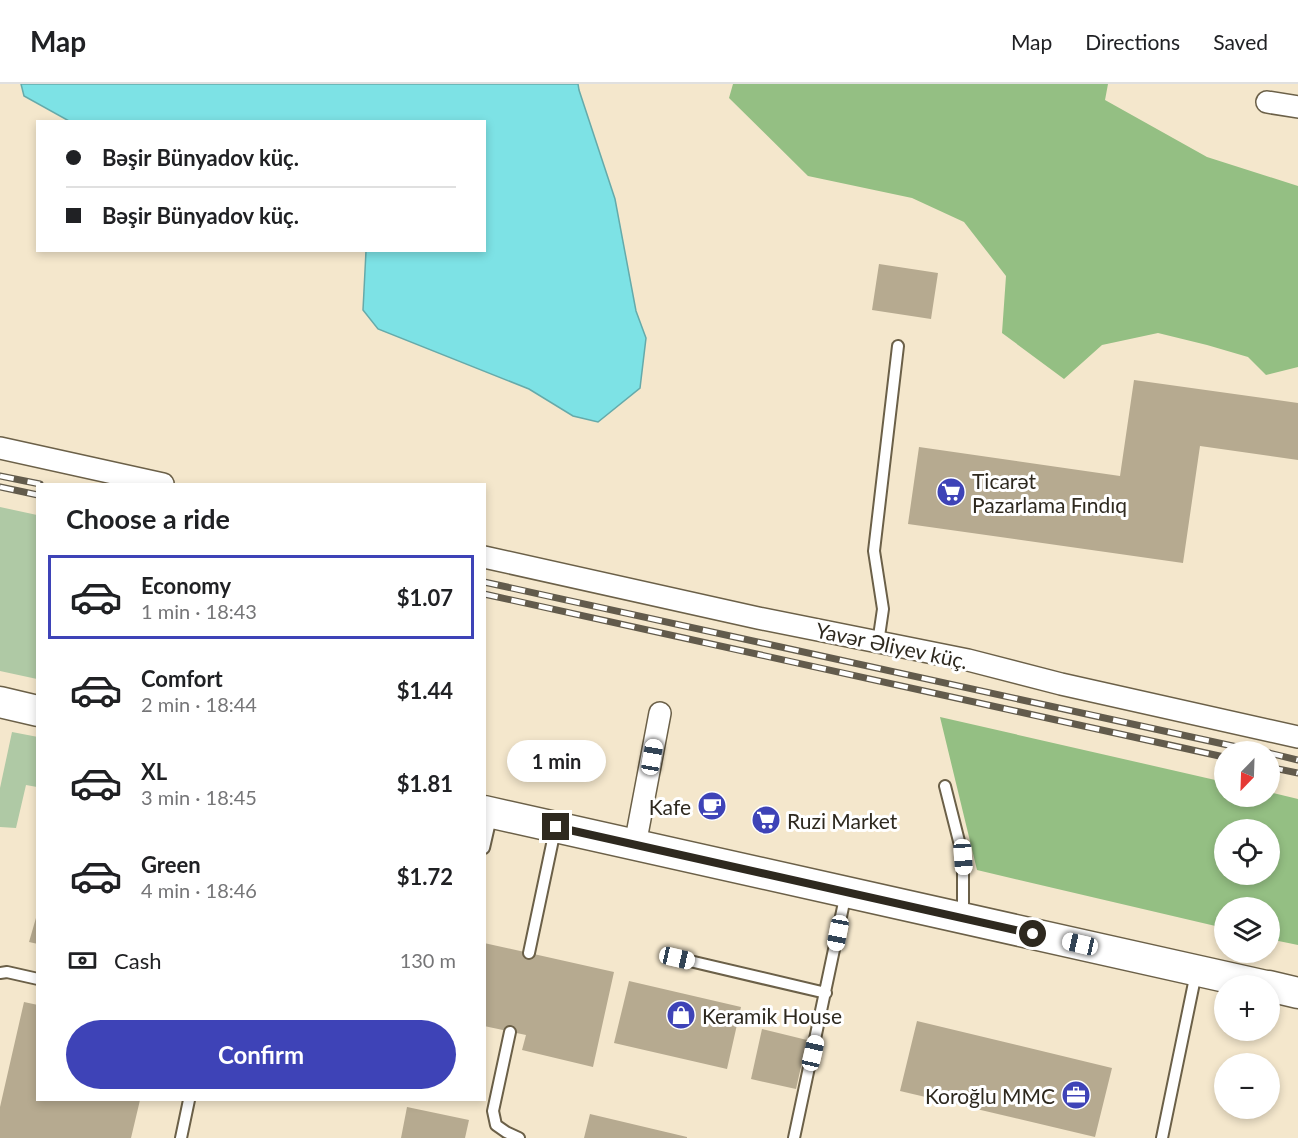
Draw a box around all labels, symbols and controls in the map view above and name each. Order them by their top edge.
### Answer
text: Map [30,24,86,58]
text: Map [1011,29,1052,54]
text: Directions [1085,29,1180,54]
text: Saved [1213,29,1268,54]
text: Bəşir Bünyadov küç. [102,144,299,171]
text: Bəşir Bünyadov küç. [102,202,299,229]
place label: Ticarət Pazarlama Fındıq [972,468,1127,517]
supermarket icon: Ticarət Pazarlama Fındıq [935,476,967,508]
text: Choose a ride [66,502,230,535]
icon: car [69,570,123,624]
text: Economy [141,572,231,599]
text: $1.07 [397,584,453,611]
text: 1 min · 18:43 [141,599,257,623]
street label: Yavər Əliyev küç. [814,617,970,673]
icon: car [69,663,123,717]
text: Comfort [141,665,223,692]
text: $1.44 [397,677,453,704]
text: 2 min · 18:44 [141,692,257,716]
car [640,738,664,776]
callout: 1 min [506,740,606,782]
north arrow [1214,741,1280,807]
map controls [1214,741,1280,1119]
text: 1 min [532,749,581,773]
icon: car [69,756,123,810]
text: XL [141,758,167,785]
text: $1.81 [397,770,453,797]
text: 3 min · 18:45 [141,785,257,809]
cafe icon: Kafe [696,790,728,822]
place label: Kafe [649,794,691,819]
supermarket icon: Ruzi Market [750,804,782,836]
place label: Ruzi Market [787,808,898,833]
route end [542,813,569,840]
button: locate [1214,819,1280,885]
car [953,838,973,876]
icon: car [69,849,123,903]
text: Green [141,851,201,878]
text: $1.72 [397,863,453,890]
text: 4 min · 18:46 [141,878,257,902]
button: layers [1214,897,1280,963]
car [826,914,850,952]
route start [1019,920,1046,947]
car [1060,931,1100,957]
icon: cash [66,944,99,977]
car [657,945,697,971]
text: Cash [114,947,161,974]
text: 130 m [400,948,456,972]
button: + [1214,975,1280,1041]
shop icon: Keramik House [665,999,697,1031]
place label: Keramik House [702,1003,842,1028]
button: Confirm [66,1020,456,1089]
car [800,1033,826,1073]
button: − [1214,1053,1280,1119]
office icon: Koroğlu MMC [1060,1079,1092,1111]
place label: Koroğlu MMC [925,1083,1055,1108]

